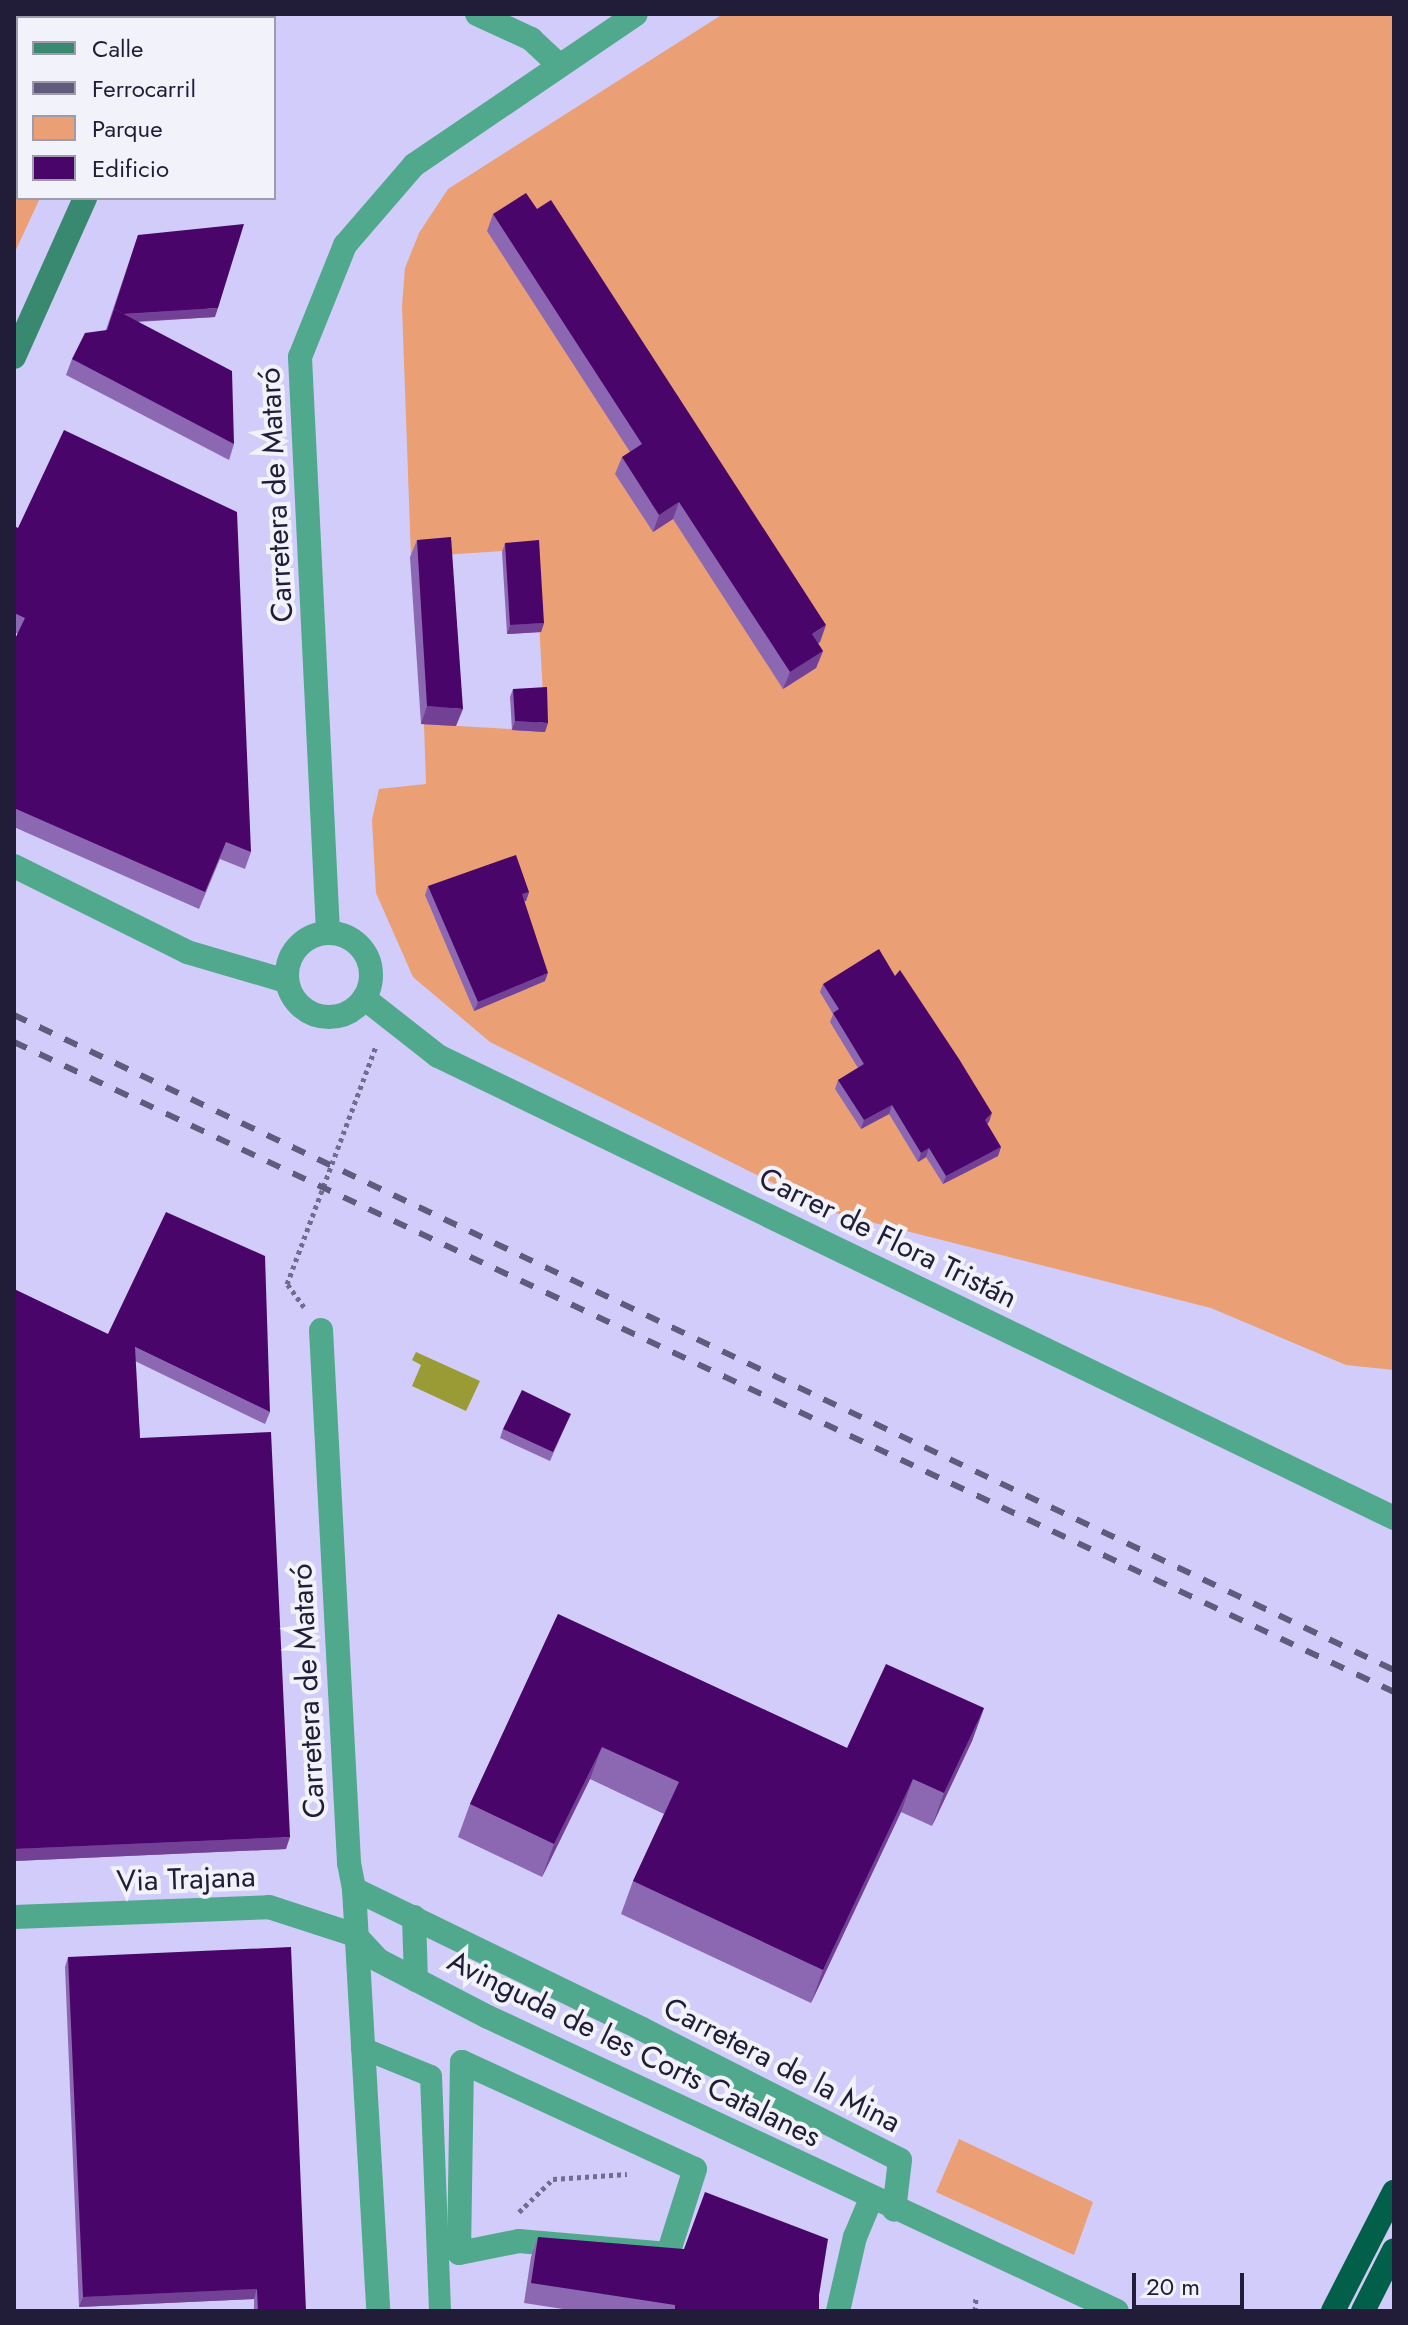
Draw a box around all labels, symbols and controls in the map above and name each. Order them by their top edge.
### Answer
legend [16,16,276,200]
text: Calle [92,31,143,66]
text: Ferrocarril [92,71,196,106]
text: Parque [92,111,163,146]
text: Edificio [92,151,169,186]
street label: Carretera de Mataró [251,367,301,623]
street label: Carrer de Flora Tristán [753,1160,1023,1316]
street label: Carretera de Mataró [283,1563,333,1819]
street label: Via Trajana [116,1859,256,1899]
street label: Avinguda de les Corts Catalanes [442,1943,826,2155]
street label: Carretera de la Mina [658,1990,906,2140]
scale bar [1136,2257,1248,2307]
text: 20 m [1146,2269,1200,2304]

